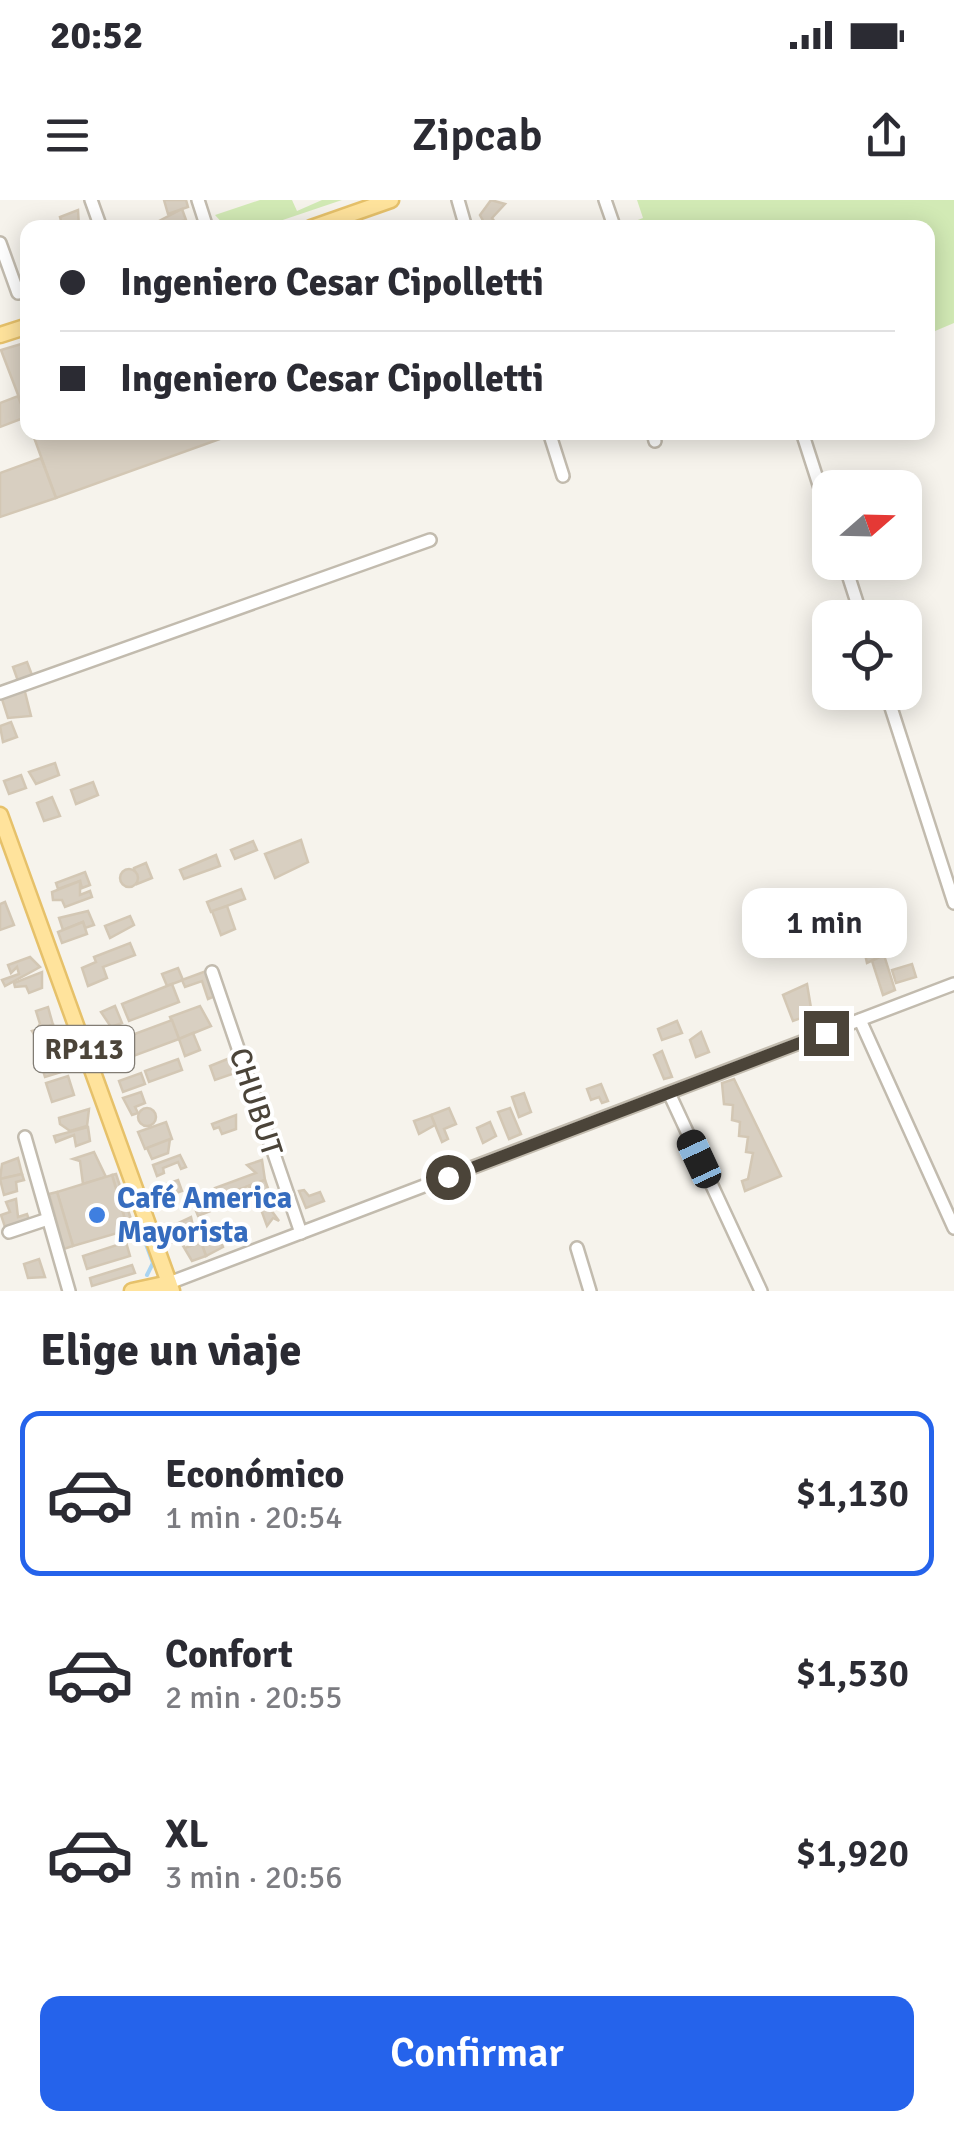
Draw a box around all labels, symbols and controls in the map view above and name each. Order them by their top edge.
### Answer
text: 20:52 [50,12,143,59]
icon: menu [40,108,95,163]
text: Zipcab [412,108,542,163]
icon: share [859,108,914,163]
text: Ingeniero Cesar Cipolletti [120,259,544,306]
text: Ingeniero Cesar Cipolletti [120,355,544,402]
north arrow [812,470,922,580]
map controls [812,470,922,710]
button: locate [812,600,922,710]
callout: 1 min [744,888,908,958]
text: 1 min [786,903,863,942]
route end [804,1011,849,1056]
road number: RP113 [34,1026,134,1072]
street label: CHUBUT [221,1043,290,1161]
car [673,1125,725,1193]
route start [426,1155,471,1200]
place label: Café America Mayorista [117,1180,292,1251]
marker: Café America Mayorista [86,1204,108,1226]
text: Elige un viaje [40,1323,302,1378]
icon: car [45,1449,135,1539]
text: Económico [165,1451,344,1498]
text: $1,130 [796,1470,909,1517]
text: 1 min · 20:54 [165,1498,343,1537]
icon: car [45,1629,135,1719]
text: Confort [165,1631,293,1678]
text: $1,530 [796,1650,909,1697]
text: 2 min · 20:55 [165,1678,343,1717]
icon: car [45,1809,135,1899]
text: XL [165,1811,208,1858]
text: $1,920 [796,1830,909,1877]
text: 3 min · 20:56 [165,1858,343,1897]
button: Confirmar [40,1996,914,2111]

